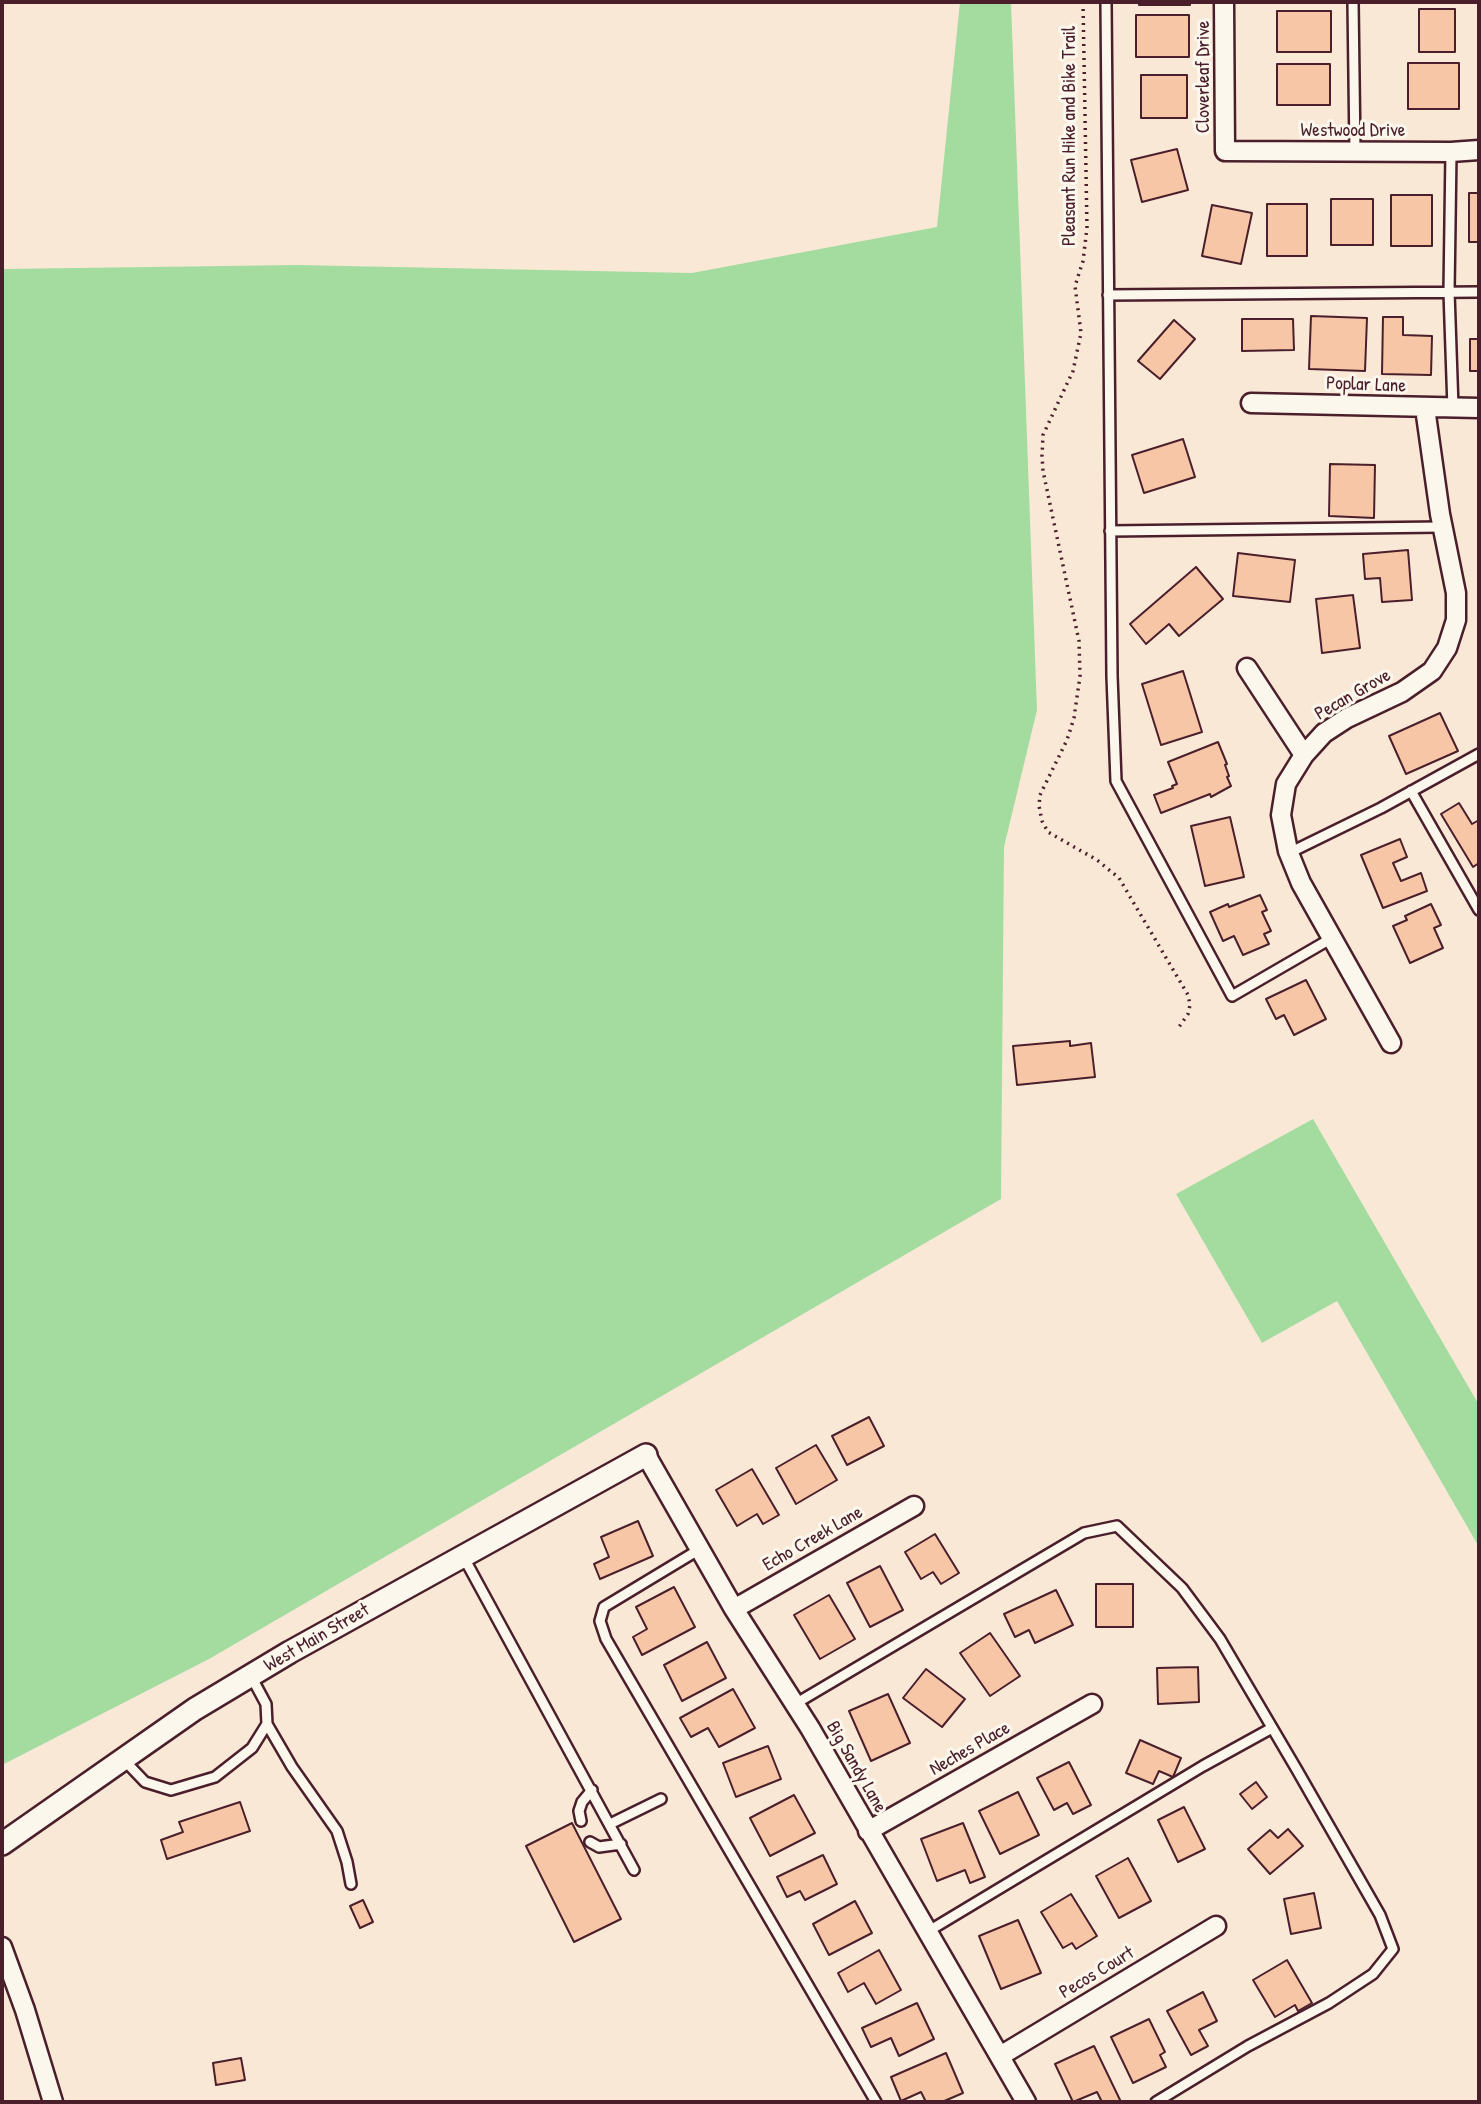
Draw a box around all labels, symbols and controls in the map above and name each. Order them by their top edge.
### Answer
street label: Cloverleaf Drive [1193,21,1215,133]
street label: Pleasant Run Hike and Bike Trail [1059,26,1081,246]
street label: Westwood Drive [1301,120,1405,142]
street label: Poplar Lane [1326,372,1406,398]
street label: Pecan Grove [1311,664,1395,726]
street label: Echo Creek Lane [759,1501,867,1577]
street label: West Main Street [260,1599,374,1677]
street label: Big Sandy Lane [821,1717,891,1817]
street label: Neches Place [926,1717,1014,1781]
street label: Pecos Court [1056,1942,1138,2004]

